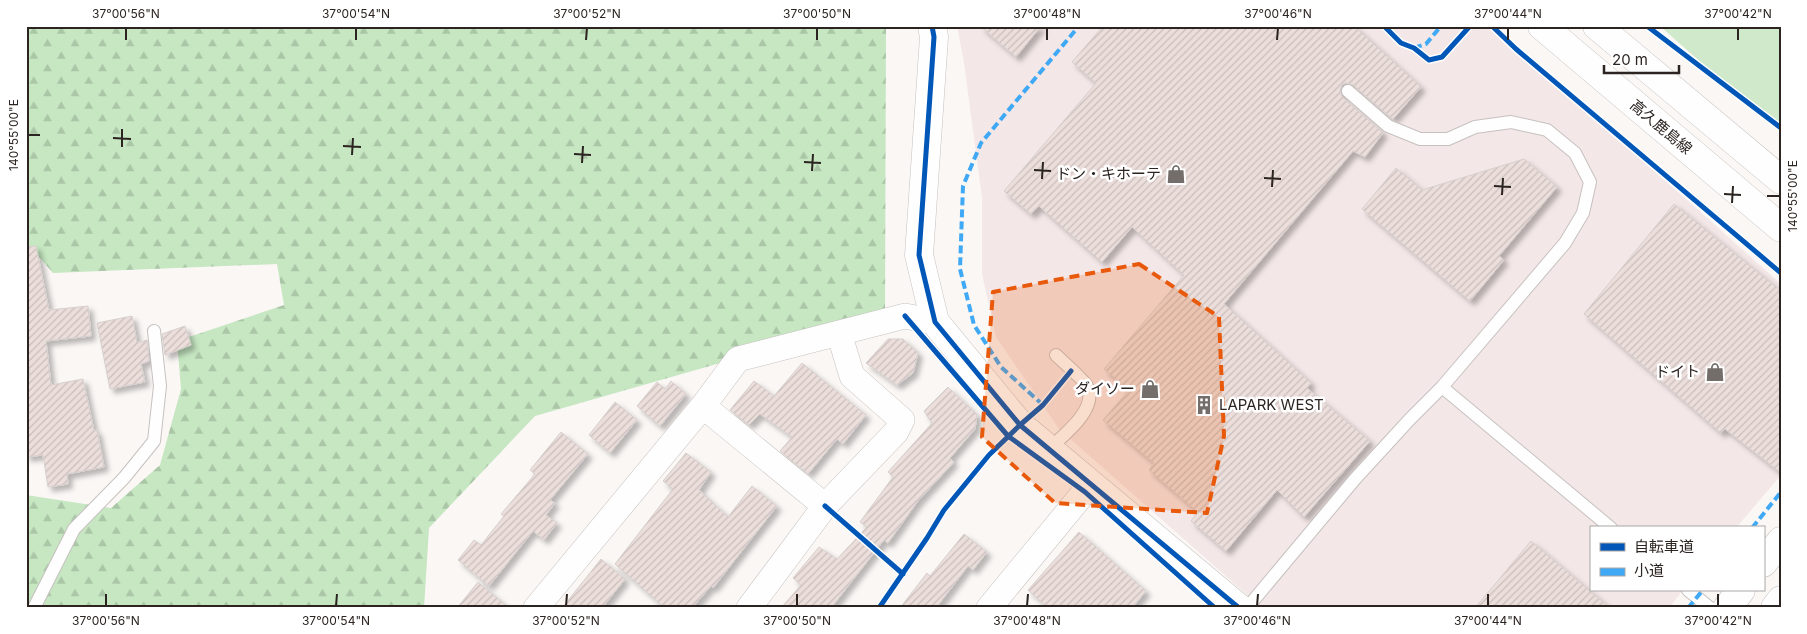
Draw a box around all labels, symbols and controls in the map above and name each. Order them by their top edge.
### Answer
text: 37°00'56"N [92,6,160,21]
text: 37°00'54"N [322,6,390,21]
text: 37°00'52"N [553,6,621,21]
text: 37°00'50"N [783,6,851,21]
text: 37°00'48"N [1013,6,1081,21]
text: 37°00'46"N [1244,6,1312,21]
text: 37°00'44"N [1474,6,1542,21]
text: 37°00'42"N [1704,6,1772,21]
scale bar [1604,42,1680,74]
text: 20 m [1612,50,1648,69]
street label: 高久鹿島線 [1626,95,1696,158]
text: 140°55'00"E [6,99,21,171]
text: 140°55'00"E [1785,160,1800,232]
shop icon: ドン・キホーテ [1165,163,1187,185]
place label: ドン・キホーテ [1056,164,1161,183]
shop icon: ドイト [1704,361,1726,383]
place label: ドイト [1655,362,1700,381]
shop icon: ダイソー [1139,378,1161,400]
place label: ダイソー [1075,379,1135,398]
building icon: LAPARK WEST [1193,394,1215,416]
place label: LAPARK WEST [1219,395,1324,414]
legend [1590,526,1764,592]
text: 自転車道 [1634,537,1694,556]
text: 小道 [1634,561,1664,580]
text: 37°00'56"N [72,613,140,628]
text: 37°00'54"N [302,613,370,628]
text: 37°00'52"N [532,613,600,628]
text: 37°00'50"N [763,613,831,628]
text: 37°00'48"N [993,613,1061,628]
text: 37°00'46"N [1223,613,1291,628]
text: 37°00'44"N [1454,613,1522,628]
text: 37°00'42"N [1684,613,1752,628]

